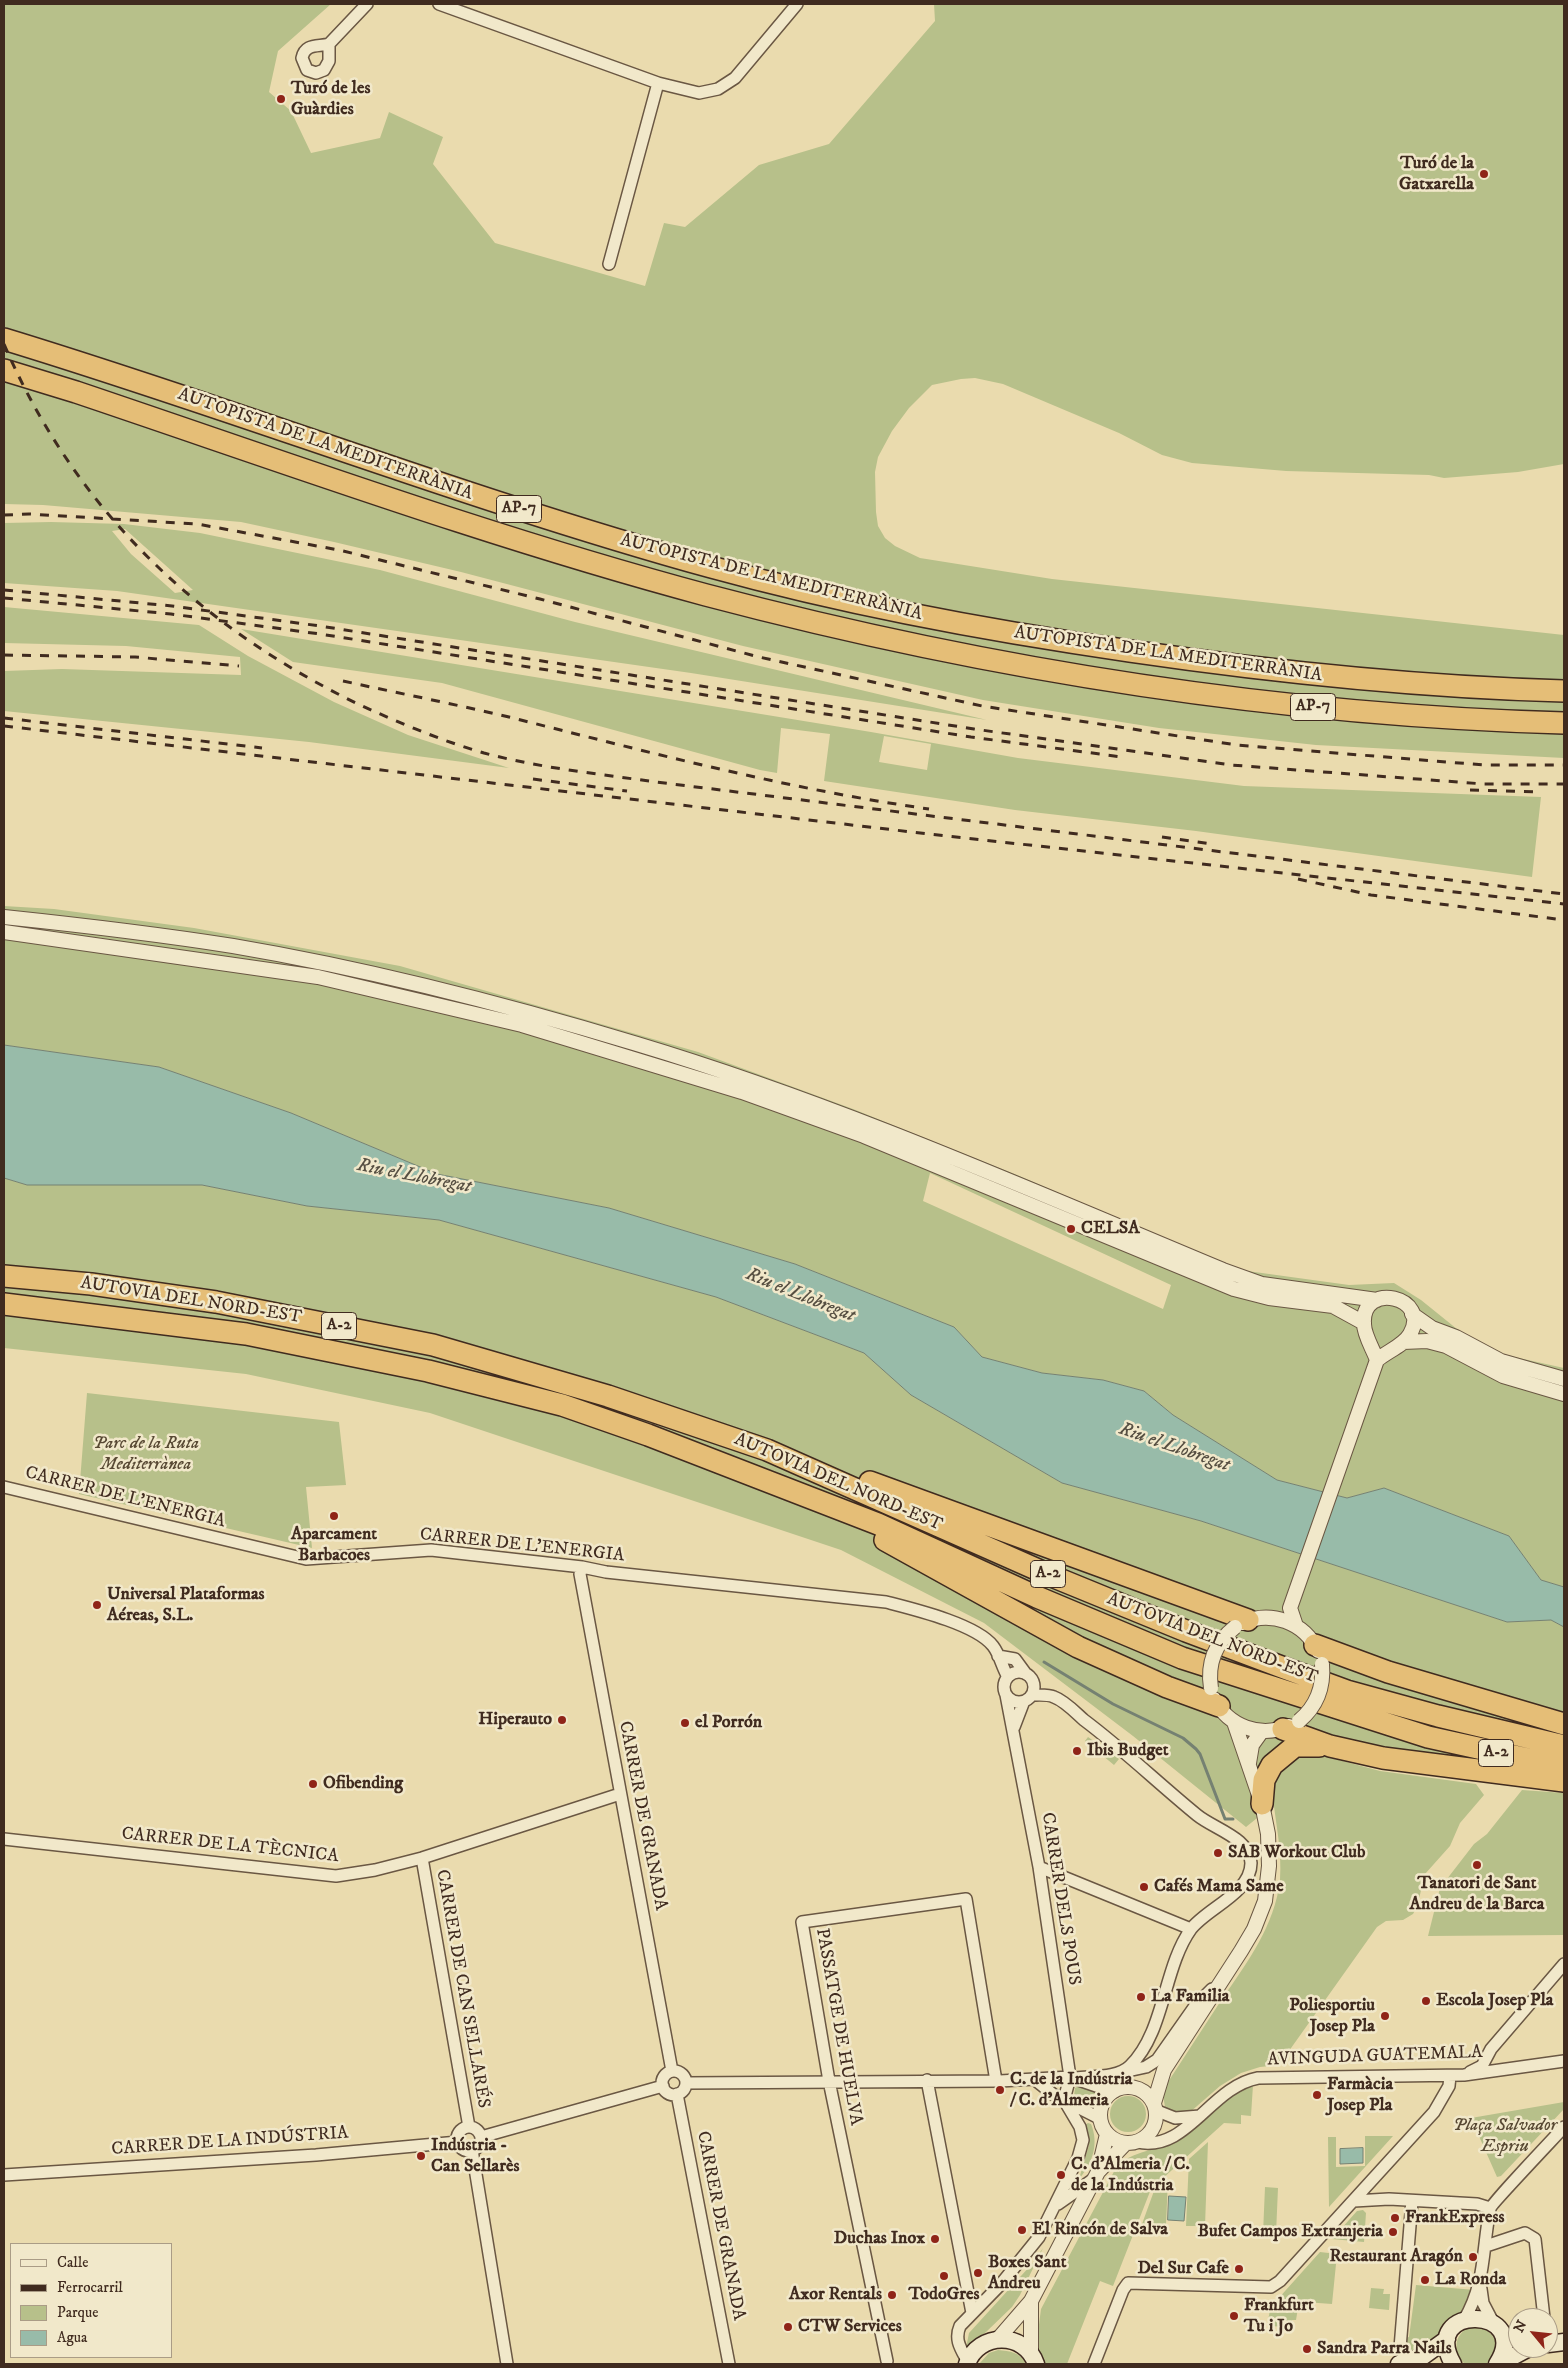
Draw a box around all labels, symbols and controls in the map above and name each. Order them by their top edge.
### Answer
place label: Turó de les Guàrdies [291,78,370,120]
marker: Turó de les Guàrdies [275,93,287,105]
place label: Turó de la Gatxarella [1399,153,1474,195]
marker: Turó de la Gatxarella [1478,168,1490,180]
street label: AUTOPISTA DE LA MEDITERRÀNIA [175,384,475,506]
road number: AP-7 [496,496,542,522]
street label: AUTOPISTA DE LA MEDITERRÀNIA [618,530,924,626]
street label: AUTOPISTA DE LA MEDITERRÀNIA [1013,623,1323,687]
road number: AP-7 [1290,694,1336,720]
water label: Riu el Llobregat [355,1155,473,1199]
place label: CELSA [1081,1218,1140,1240]
marker: CELSA [1065,1223,1077,1235]
water label: Riu el Llobregat [742,1264,858,1328]
street label: AUTOVIA DEL NORD-EST [79,1273,303,1329]
road number: A-2 [322,1312,356,1340]
water label: Riu el Llobregat [1116,1418,1232,1478]
street label: AUTOVIA DEL NORD-EST [731,1429,945,1537]
park label: Parc de la Ruta Mediterrànea [93,1433,199,1476]
street label: CARRER DE L'ENERGIA [23,1463,227,1533]
marker: Aparcament Barbacoes [328,1510,340,1522]
place label: Aparcament Barbacoes [291,1524,377,1566]
street label: CARRER DE L'ENERGIA [419,1525,625,1567]
road number: A-2 [1030,1560,1066,1588]
place label: Universal Plataformas Aéreas, S.L. [107,1584,265,1626]
street label: AUTOVIA DEL NORD-EST [1104,1589,1320,1689]
marker: Universal Plataformas Aéreas, S.L. [91,1599,103,1611]
place label: Hiperauto [478,1709,552,1731]
place label: el Porrón [695,1712,762,1734]
marker: Hiperauto [556,1714,568,1726]
marker: el Porrón [679,1717,691,1729]
street label: CARRER DE GRANADA [613,1720,671,1912]
place label: Ibis Budget [1087,1740,1168,1762]
road number: A-2 [1478,1740,1514,1766]
marker: Ibis Budget [1071,1745,1083,1757]
place label: Ofibending [323,1773,403,1795]
marker: Ofibending [307,1778,319,1790]
street label: CARRER DELS POUS [1036,1811,1084,1987]
street label: CARRER DE LA TÈCNICA [120,1824,340,1868]
place label: SAB Workout Club [1228,1842,1365,1864]
marker: SAB Workout Club [1212,1847,1224,1859]
marker: Tanatori de Sant Andreu de la Barca [1471,1859,1483,1871]
street label: CARRER DE CAN SELLARÉS [430,1868,494,2110]
place label: Tanatori de Sant Andreu de la Barca [1410,1873,1544,1916]
place label: Cafés Mama Same [1154,1876,1284,1898]
marker: Cafés Mama Same [1138,1881,1150,1893]
street label: PASSATGE DE HUELVA [810,1927,866,2127]
place label: La Familia [1151,1986,1229,2008]
place label: Escola Josep Pla [1436,1990,1553,2012]
marker: La Familia [1135,1991,1147,2003]
place label: Poliesportiu Josep Pla [1289,1995,1375,2038]
marker: Escola Josep Pla [1420,1995,1432,2007]
marker: Poliesportiu Josep Pla [1379,2010,1391,2022]
street label: AVINGUDA GUATEMALA [1267,2042,1483,2072]
place label: C. de la Indústria / C. d'Almeria [1010,2069,1133,2112]
place label: Farmàcia Josep Pla [1327,2074,1393,2116]
marker: C. de la Indústria / C. d'Almeria [994,2084,1006,2096]
marker: Farmàcia Josep Pla [1311,2089,1323,2101]
park label: Plaça Salvador Espriu [1453,2115,1557,2158]
street label: CARRER DE LA INDÚSTRIA [111,2123,349,2161]
street label: CARRER DE GRANADA [691,2130,749,2322]
place label: Indústria - Can Sellarès [431,2135,519,2178]
marker: Indústria - Can Sellarès [415,2150,427,2162]
place label: C. d'Almeria / C. de la Indústria [1071,2154,1190,2196]
marker: C. d'Almeria / C. de la Indústria [1055,2169,1067,2181]
place label: FrankExpress [1405,2207,1505,2229]
marker: FrankExpress [1389,2212,1401,2224]
place label: El Rincón de Salva [1032,2219,1168,2241]
place label: Bufet Campos Extranjeria [1197,2221,1383,2243]
marker: El Rincón de Salva [1016,2224,1028,2236]
marker: Bufet Campos Extranjeria [1387,2226,1399,2238]
place label: Duchas Inox [834,2228,925,2250]
marker: Duchas Inox [929,2233,941,2245]
legend [10,2243,172,2358]
place label: Restaurant Aragón [1330,2246,1463,2268]
marker: Restaurant Aragón [1467,2251,1479,2263]
place label: Boxes Sant Andreu [988,2252,1066,2294]
text: Calle [57,2253,89,2272]
place label: Del Sur Cafe [1137,2258,1229,2280]
marker: Del Sur Cafe [1233,2263,1245,2275]
marker: Boxes Sant Andreu [972,2267,984,2279]
place label: La Ronda [1435,2269,1506,2291]
marker: TodoGres [938,2270,950,2282]
marker: La Ronda [1419,2274,1431,2286]
text: Ferrocarril [57,2278,123,2297]
place label: Axor Rentals [789,2284,882,2306]
place label: TodoGres [909,2284,979,2306]
marker: Axor Rentals [886,2289,898,2301]
place label: Frankfurt Tu i Jo [1244,2295,1314,2338]
text: Parque [57,2303,98,2322]
north arrow [1508,2308,1558,2358]
marker: Frankfurt Tu i Jo [1228,2310,1240,2322]
place label: CTW Services [798,2316,902,2338]
text: N [1510,2317,1531,2336]
marker: CTW Services [782,2321,794,2333]
text: Agua [57,2328,87,2347]
place label: Sandra Parra Nails [1317,2338,1452,2360]
marker: Sandra Parra Nails [1301,2343,1313,2355]

